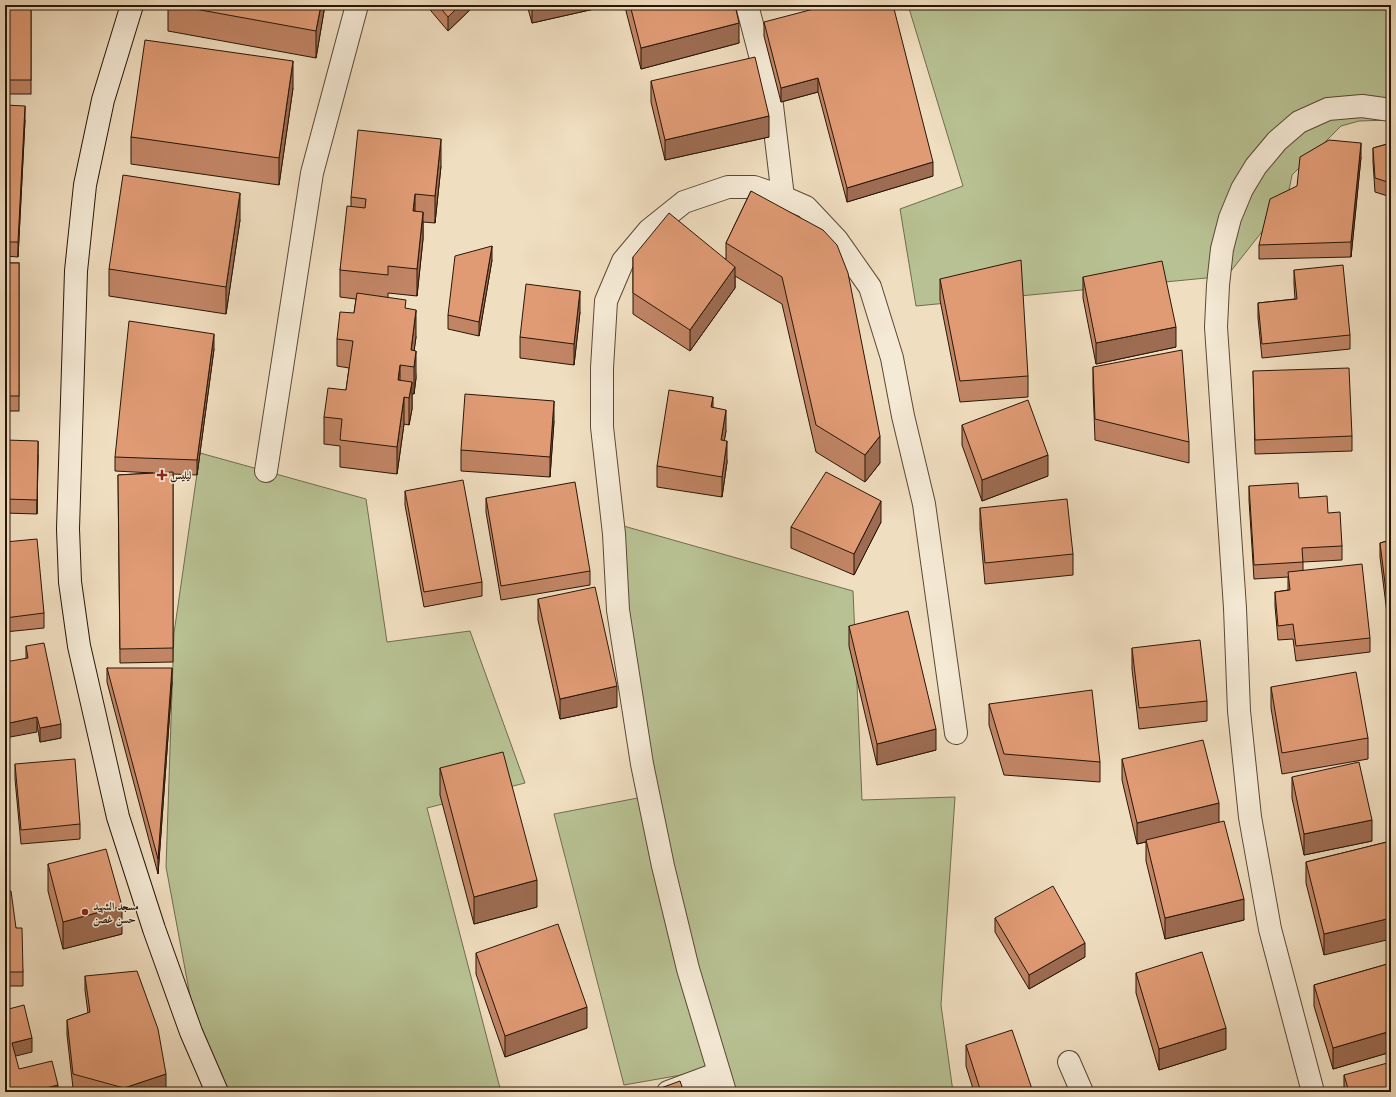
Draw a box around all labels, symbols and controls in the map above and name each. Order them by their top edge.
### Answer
place label: ليليس [170,468,191,483]
marker: ليليس [157,470,167,480]
place label: مسجد الشهيد حسن غصن [93,899,139,927]
marker: مسجد الشهيد حسن غصن [80,907,90,917]

